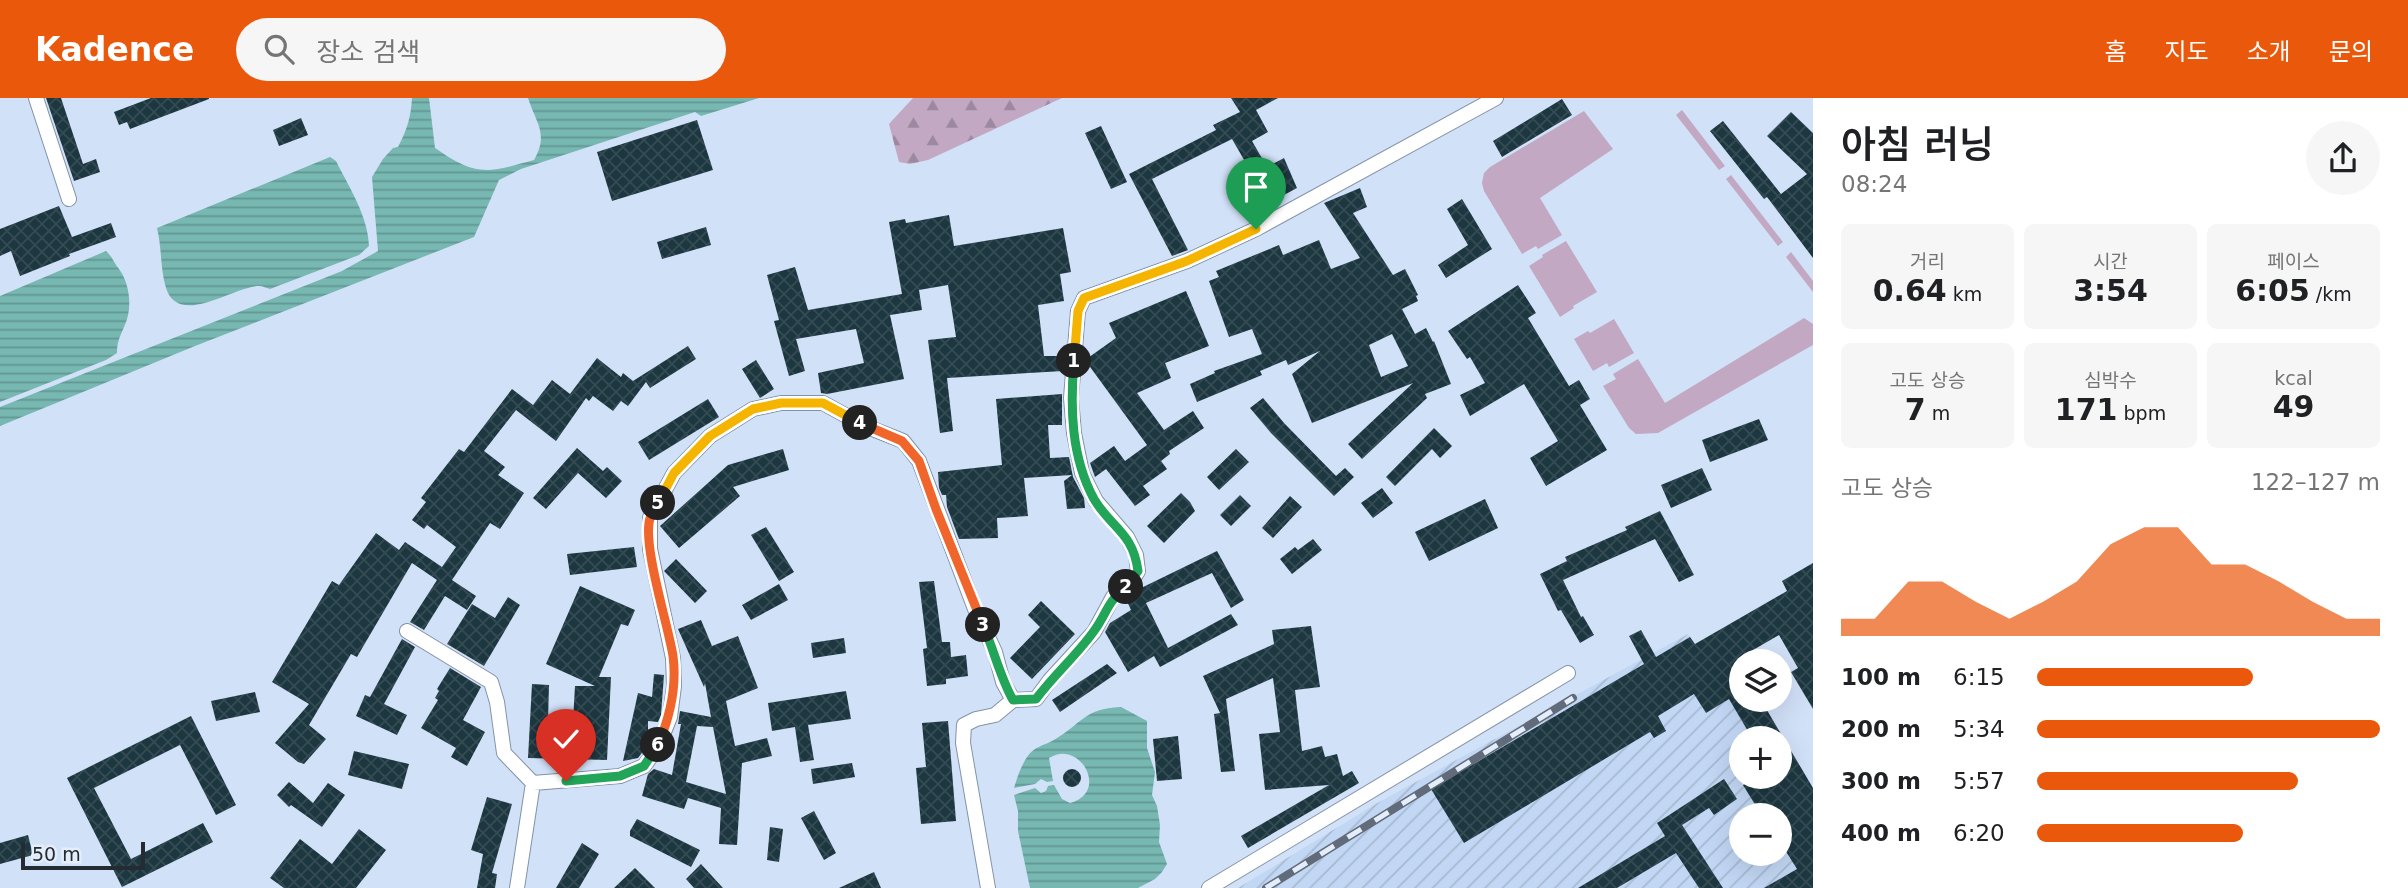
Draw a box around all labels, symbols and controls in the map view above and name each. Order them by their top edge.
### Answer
search box [236,18,726,81]
text: Kadence [35,30,194,69]
icon: search [260,30,298,68]
text: 장소 검색 [316,37,420,67]
text: 홈 [2104,38,2126,66]
text: 지도 [2164,38,2209,66]
text: 소개 [2247,38,2291,66]
text: 문의 [2329,38,2373,66]
button: share [2306,121,2380,195]
text: 아침 러닝 [1841,123,1994,167]
pin [1226,157,1286,229]
icon: arrive [1237,168,1275,206]
text: 08:24 [1841,171,1907,197]
text: 거리 [1910,250,1945,272]
text: 시간 [2093,250,2128,272]
text: 페이스 [2267,250,2320,272]
text: 0.64 [1873,273,1947,308]
text: 3:54 [2073,273,2148,308]
text: 6:05 [2235,273,2310,308]
text: km [1947,283,1982,305]
text: /km [2310,283,2352,305]
pin: 1 [1056,344,1092,378]
text: 1 [1067,349,1080,371]
text: kcal [2274,367,2313,389]
text: 고도 상승 [1890,369,1965,391]
text: 심박수 [2084,369,2137,391]
text: 49 [2273,389,2314,424]
text: 7 [1905,392,1926,427]
text: 171 [2055,392,2117,427]
text: m [1926,402,1950,424]
text: bpm [2117,402,2166,424]
pin: 4 [842,406,878,440]
text: 4 [853,411,866,433]
text: 122–127 m [2251,469,2380,495]
text: 고도 상승 [1841,475,1933,501]
pin: 5 [640,486,676,520]
text: 5 [651,491,664,513]
pin: 2 [1108,570,1144,604]
text: 2 [1119,575,1132,597]
pin: 3 [965,608,1000,642]
text: 3 [976,613,989,635]
map controls [1729,649,1792,866]
button: layers [1729,649,1792,712]
text: 100 m [1841,664,1921,690]
text: 6:15 [1953,664,2005,690]
pin [536,709,596,781]
text: 200 m [1841,716,1921,742]
text: 5:34 [1953,716,2005,742]
icon: check [547,720,585,758]
button: + [1729,726,1792,789]
pin: 6 [640,728,676,762]
text: 6 [651,733,664,755]
text: 300 m [1841,768,1921,794]
text: 5:57 [1953,768,2005,794]
button: − [1729,803,1792,866]
text: 400 m [1841,820,1921,846]
text: 6:20 [1953,820,2005,846]
scale bar [21,839,145,871]
text: 50 m [32,843,81,865]

